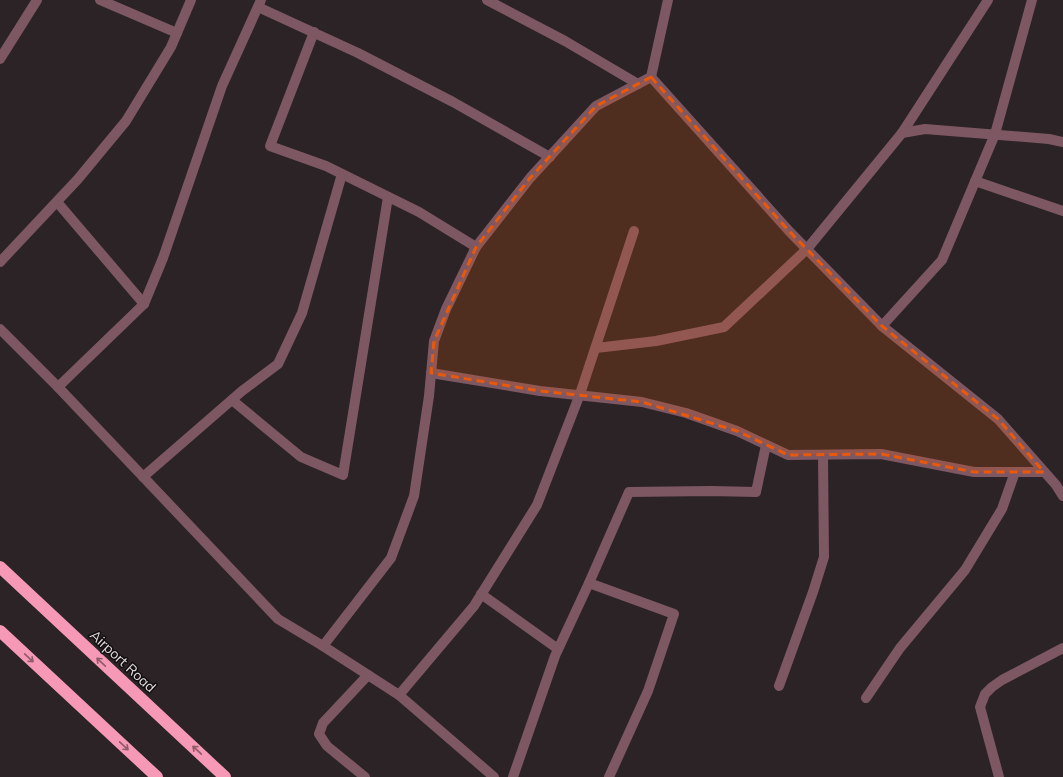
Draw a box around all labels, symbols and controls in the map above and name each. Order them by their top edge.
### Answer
street label: Airport Road [86,626,160,696]
one-way arrow [23,653,33,662]
one-way arrow [97,658,107,667]
one-way arrow [119,742,129,751]
one-way arrow [192,746,202,755]

